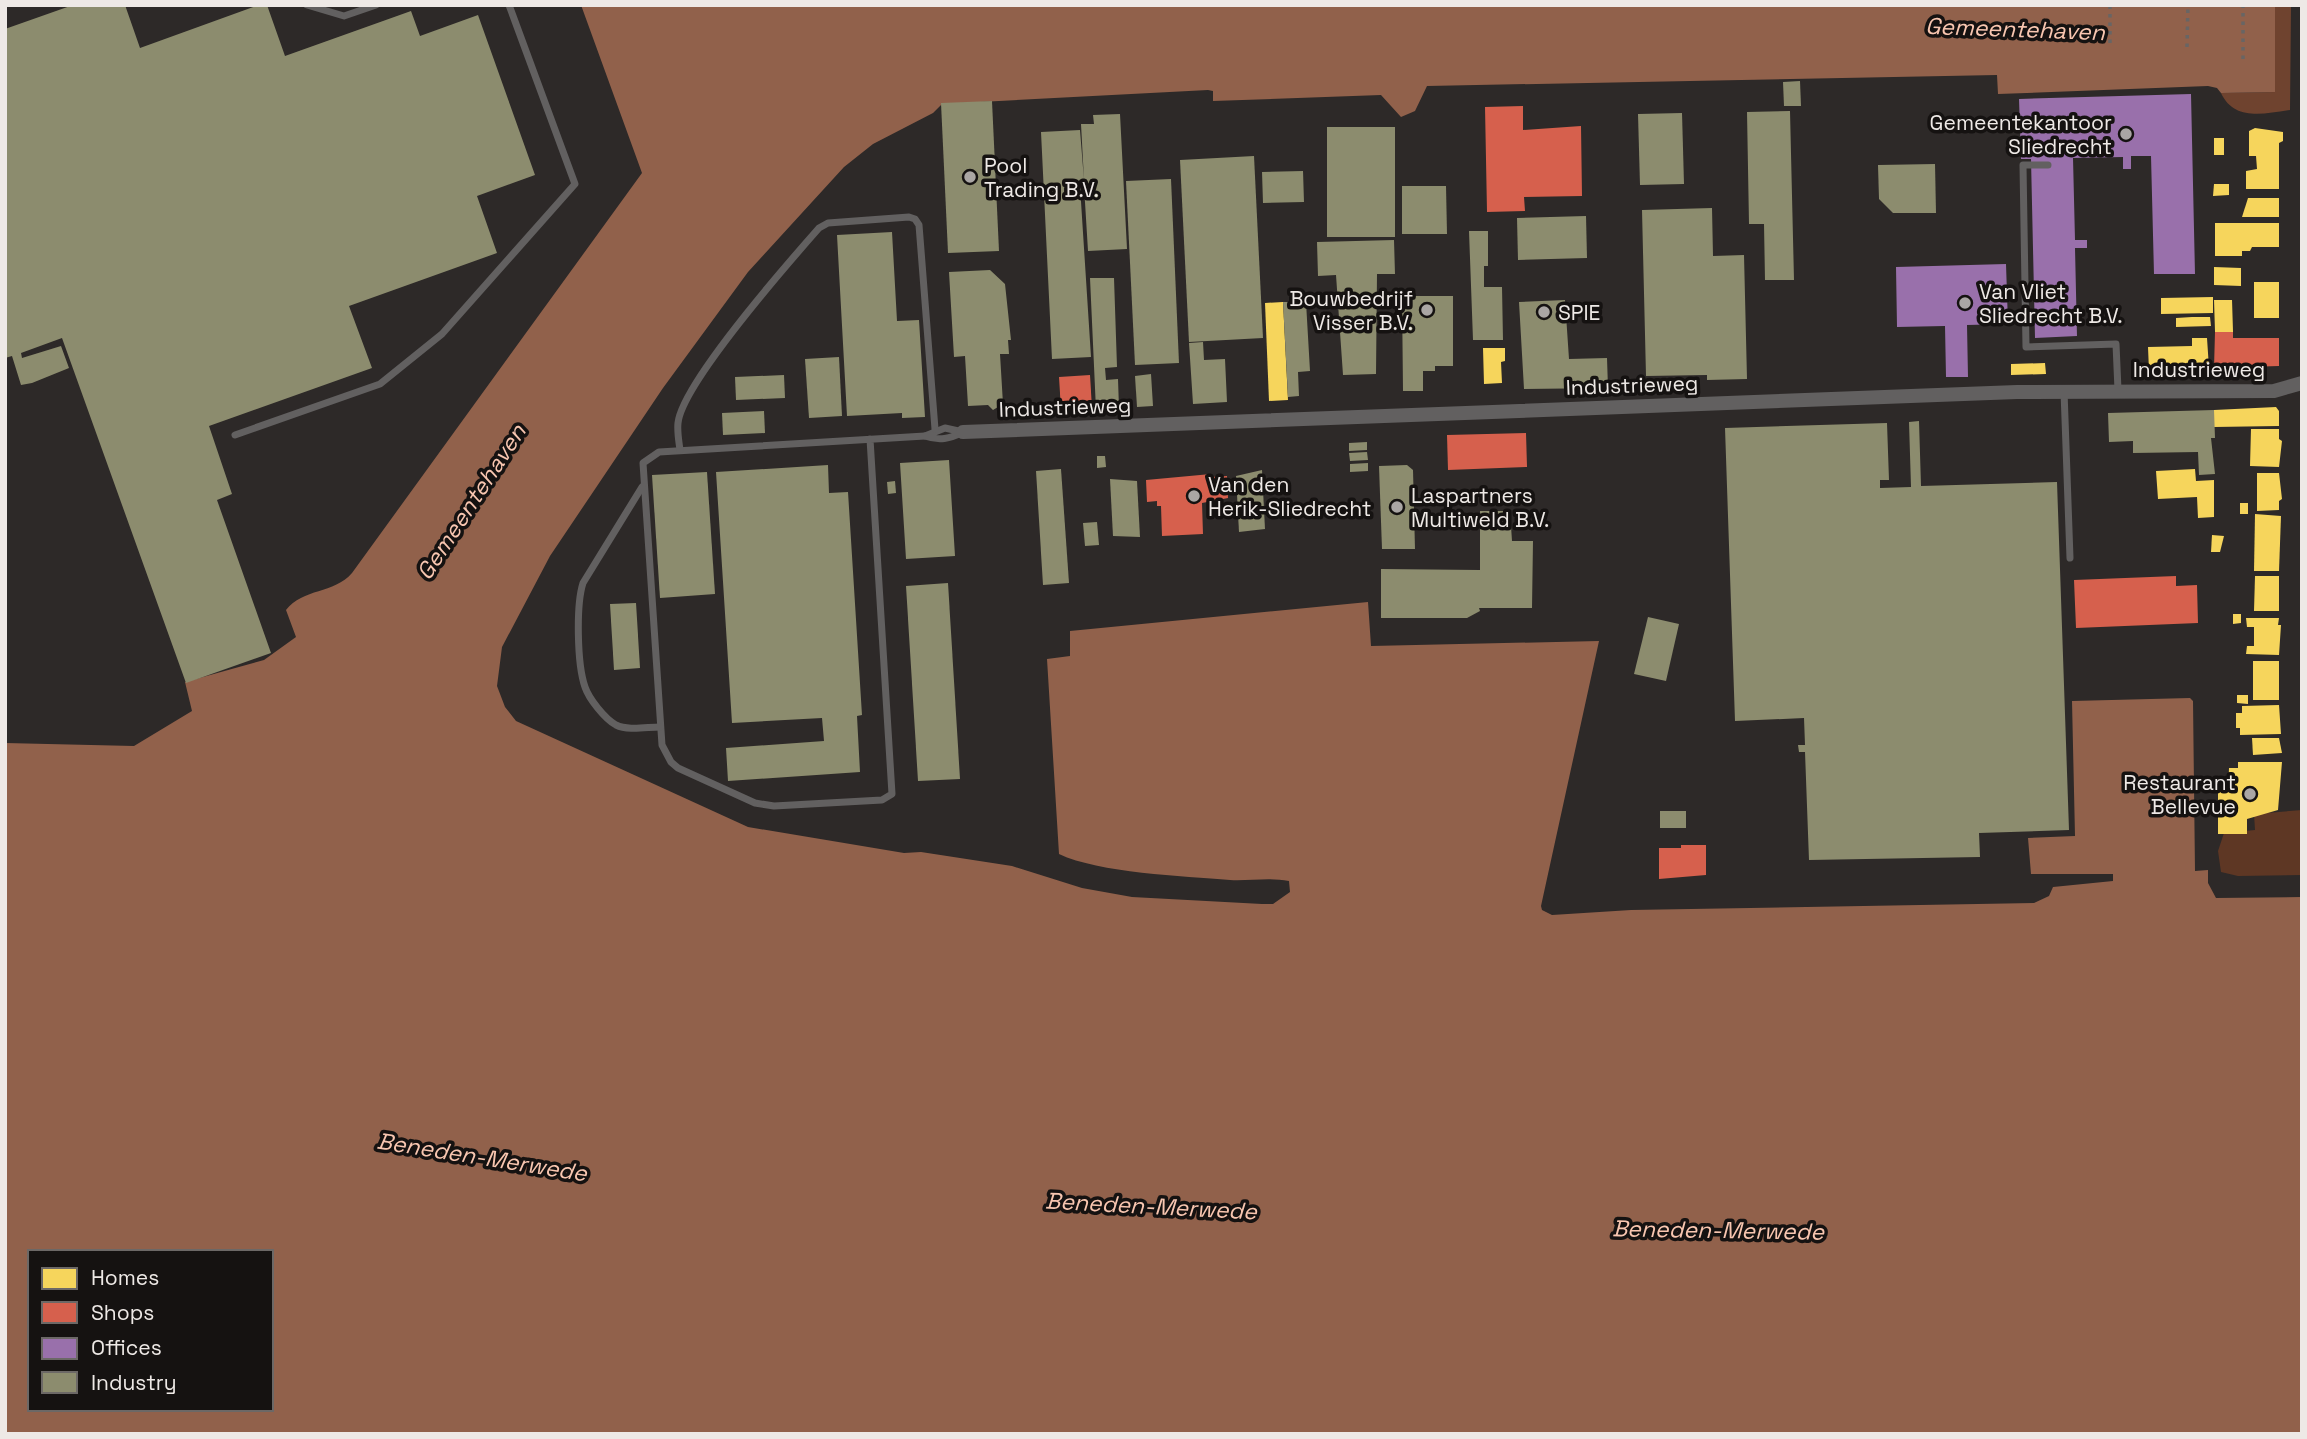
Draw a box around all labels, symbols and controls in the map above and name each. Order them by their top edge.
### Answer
water label: Gemeentehaven [1925,11,2106,47]
place label: Gemeentekantoor Sliedrecht [1930,109,2112,160]
marker: Gemeentekantoor Sliedrecht [2118,126,2134,142]
place label: Pool Trading B.V. [984,152,1099,203]
marker: Pool Trading B.V. [962,169,978,185]
place label: Van Vliet Sliedrecht B.V. [1979,278,2123,329]
place label: Bouwbedrijf Visser B.V. [1289,285,1413,336]
marker: Van Vliet Sliedrecht B.V. [1957,295,1973,311]
place label: SPIE [1558,299,1600,326]
marker: Bouwbedrijf Visser B.V. [1419,302,1435,318]
marker: SPIE [1536,304,1552,320]
street label: Industrieweg [2133,356,2265,383]
street label: Industrieweg [1565,369,1699,401]
street label: Industrieweg [998,391,1132,423]
water label: Gemeentehaven [409,418,533,586]
place label: Van den Herik-Sliedrecht [1208,471,1371,522]
place label: Laspartners Multiweld B.V. [1411,482,1549,533]
marker: Van den Herik-Sliedrecht [1186,488,1202,504]
marker: Laspartners Multiweld B.V. [1389,499,1405,515]
place label: Restaurant Bellevue [2123,769,2236,820]
marker: Restaurant Bellevue [2242,786,2258,802]
water label: Beneden-Merwede [375,1126,590,1189]
water label: Beneden-Merwede [1044,1185,1259,1227]
water label: Beneden-Merwede [1612,1213,1826,1247]
legend [28,1250,273,1411]
text: Homes [91,1264,159,1291]
text: Shops [91,1299,154,1326]
text: Offices [91,1334,162,1361]
text: Industry [91,1369,177,1396]

